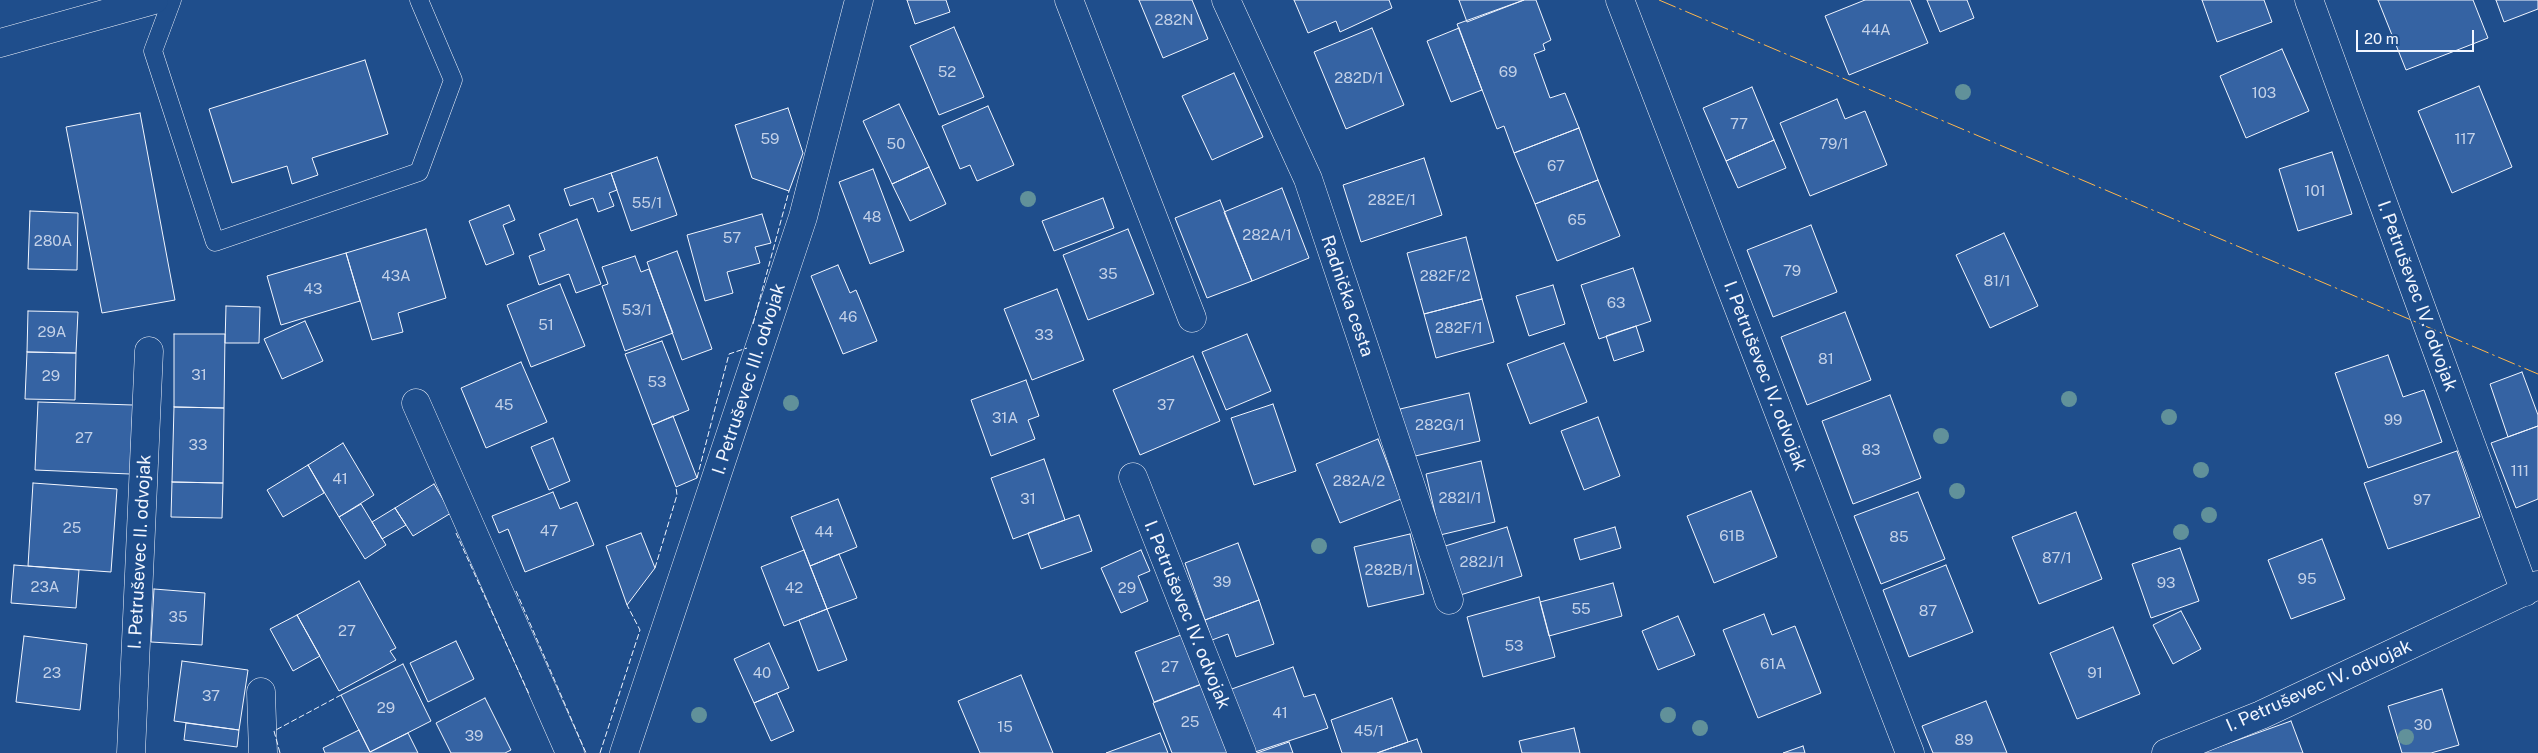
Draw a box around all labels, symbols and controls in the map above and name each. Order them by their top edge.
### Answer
house number: 282N [1155,11,1193,29]
scale bar [2358,20,2476,52]
house number: 44A [1861,21,1891,39]
text: 20 m [2364,30,2399,47]
house number: 52 [938,63,956,81]
house number: 69 [1499,63,1517,81]
house number: 282D/1 [1334,69,1384,87]
house number: 103 [2252,84,2276,102]
house number: 77 [1730,115,1748,133]
house number: 59 [761,130,779,148]
house number: 117 [2454,130,2476,148]
house number: 50 [887,135,905,153]
house number: 79/1 [1819,135,1849,153]
house number: 67 [1547,157,1565,175]
house number: 101 [2304,182,2326,200]
house number: 282E/1 [1368,191,1416,209]
house number: 55/1 [632,194,662,212]
street label: I. Petruševec IV. odvojak [2372,198,2462,394]
house number: 48 [862,208,882,226]
house number: 65 [1568,211,1586,229]
house number: 282A/1 [1242,226,1292,244]
house number: 57 [723,229,741,247]
house number: 280A [34,232,72,250]
street label: Radnička cesta [1316,232,1378,360]
house number: 79 [1783,262,1801,280]
house number: 35 [1098,265,1118,283]
house number: 43A [381,267,411,285]
house number: 282F/2 [1420,267,1470,285]
house number: 81/1 [1983,272,2011,290]
street label: I. Petruševec IV. odvojak [1719,278,1811,474]
house number: 43 [304,280,322,298]
street label: I. Petruševec III. odvojak [708,281,790,477]
house number: 63 [1607,294,1625,312]
house number: 53/1 [622,301,652,319]
house number: 46 [839,308,857,326]
house number: 51 [538,316,554,334]
house number: 282F/1 [1435,319,1483,337]
house number: 29A [38,323,66,341]
house number: 33 [1035,326,1053,344]
house number: 81 [1818,350,1834,368]
house number: 31 [191,366,207,384]
house number: 29 [42,367,60,385]
house number: 53 [647,373,667,391]
house number: 45 [495,396,513,414]
house number: 37 [1157,396,1175,414]
house number: 31A [992,409,1018,427]
house number: 99 [2384,411,2402,429]
house number: 282G/1 [1415,416,1465,434]
house number: 27 [75,429,93,447]
house number: 33 [189,436,207,454]
house number: 83 [1861,441,1881,459]
street label: I. Petruševec II. odvojak [124,454,156,650]
house number: 111 [2511,462,2529,480]
house number: 41 [332,470,348,488]
house number: 282A/2 [1333,472,1385,490]
house number: 282I/1 [1438,489,1482,507]
house number: 31 [1020,490,1036,508]
house number: 97 [2413,491,2431,509]
street label: I. Petruševec IV. odvojak [1139,518,1235,712]
house number: 25 [63,519,81,537]
house number: 47 [540,522,558,540]
house number: 44 [815,523,833,541]
house number: 61B [1719,527,1745,545]
house number: 85 [1889,528,1909,546]
house number: 87/1 [2042,549,2072,567]
house number: 282J/1 [1460,553,1504,571]
house number: 282B/1 [1364,561,1414,579]
house number: 95 [2298,570,2316,588]
house number: 39 [1213,573,1231,591]
house number: 93 [2157,574,2175,592]
house number: 23A [30,578,60,596]
house number: 42 [785,579,803,597]
house number: 29 [1118,579,1136,597]
house number: 55 [1571,600,1591,618]
house number: 87 [1919,602,1937,620]
house number: 35 [168,608,188,626]
house number: 27 [338,622,356,640]
street label: I. Petruševec IV. odvojak [2223,635,2415,737]
house number: 53 [1504,637,1524,655]
house number: 61A [1760,655,1786,673]
house number: 27 [1161,658,1179,676]
house number: 23 [43,664,61,682]
house number: 40 [753,664,771,682]
house number: 91 [2087,664,2103,682]
house number: 37 [202,687,220,705]
house number: 29 [377,699,395,717]
house number: 41 [1272,704,1288,722]
house number: 25 [1181,713,1199,731]
house number: 30 [2414,716,2432,734]
house number: 15 [997,718,1013,736]
house number: 45/1 [1354,722,1384,740]
house number: 39 [465,727,483,745]
house number: 89 [1955,731,1973,749]

